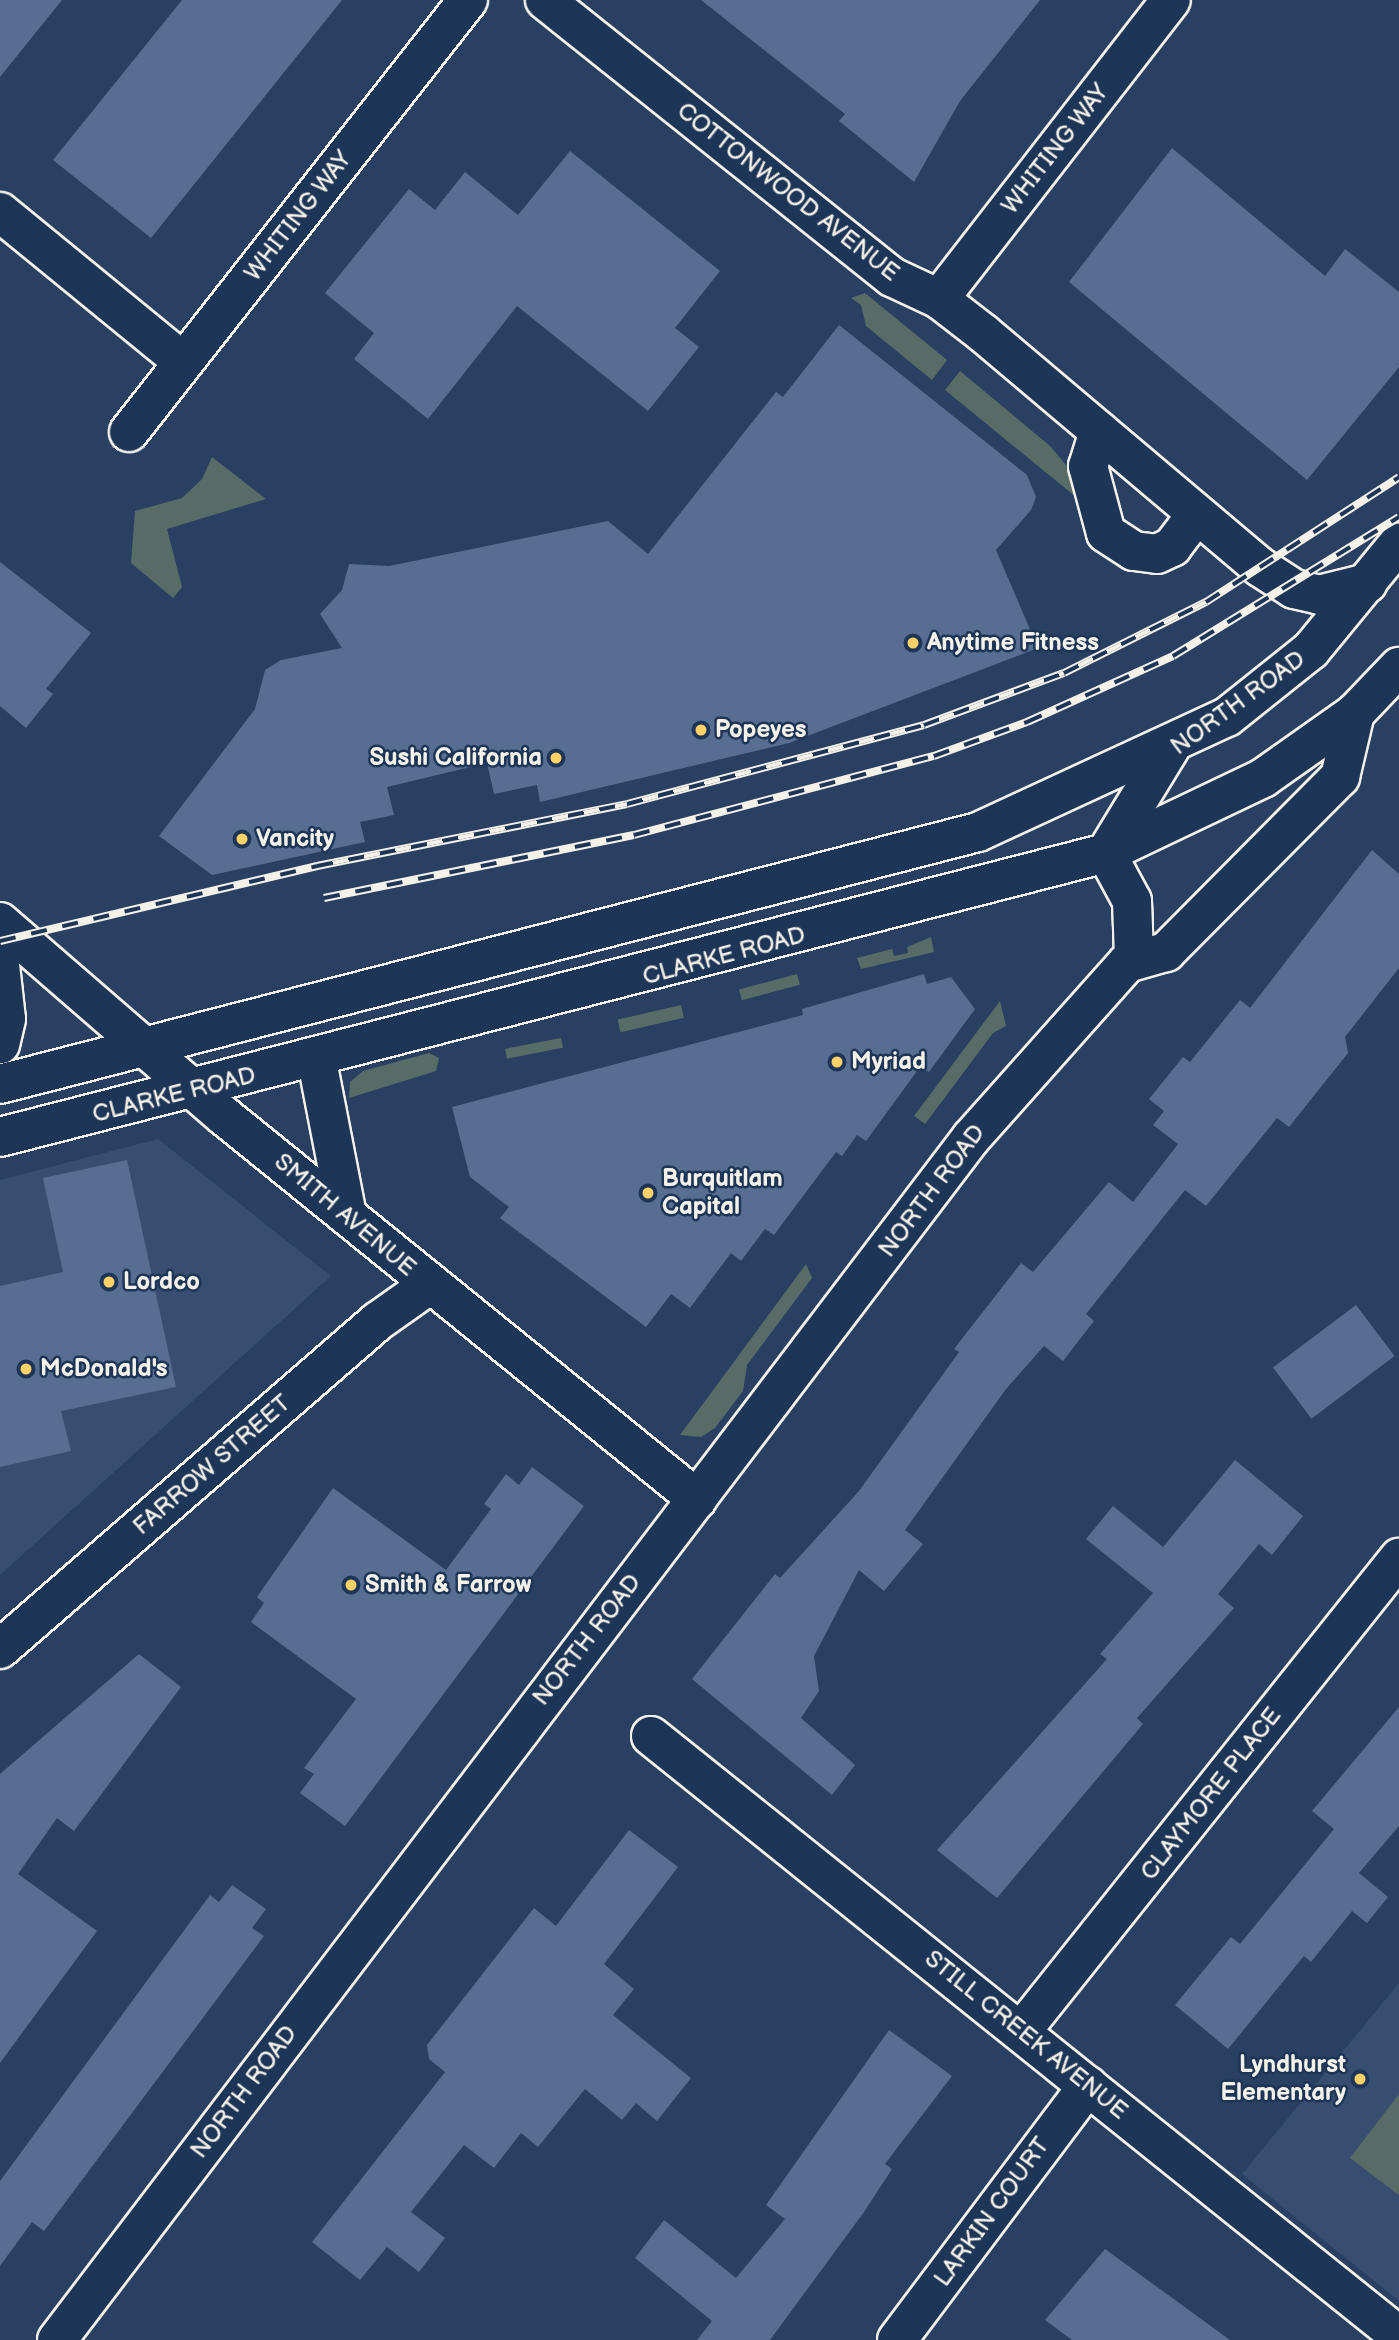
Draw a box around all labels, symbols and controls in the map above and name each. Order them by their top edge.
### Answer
street label: WHITING WAY [995,78,1115,220]
street label: COTTONWOOD AVENUE [671,96,905,288]
street label: WHITING WAY [238,145,358,287]
place label: Anytime Fitness [927,629,1099,657]
marker: Anytime Fitness [905,635,921,651]
street label: NORTH ROAD [1165,645,1311,761]
place label: Popeyes [715,716,806,744]
marker: Popeyes [693,722,709,738]
place label: Sushi California [369,744,542,772]
marker: Sushi California [548,750,564,766]
place label: Vancity [256,825,334,853]
marker: Vancity [234,831,250,847]
street label: CLARKE ROAD [640,920,808,992]
place label: Myriad [851,1048,926,1076]
marker: Myriad [829,1054,845,1070]
street label: CLARKE ROAD [89,1061,259,1129]
street label: NORTH ROAD [873,1119,991,1263]
street label: SMITH AVENUE [268,1147,422,1283]
place label: Burquitlam Capital [662,1165,783,1221]
marker: Burquitlam Capital [640,1185,656,1201]
place label: Lordco [123,1268,200,1296]
marker: Lordco [101,1274,117,1290]
place label: McDonald's [40,1355,168,1383]
marker: McDonald's [18,1361,34,1377]
street label: FARROW STREET [127,1389,297,1541]
street label: NORTH ROAD [527,1569,647,1711]
place label: Smith & Farrow [365,1571,531,1599]
marker: Smith & Farrow [343,1577,359,1593]
street label: CLAYMORE PLACE [1135,1702,1287,1886]
street label: STILL CREEK AVENUE [919,1944,1133,2126]
street label: NORTH ROAD [185,2020,303,2164]
place label: Lyndhurst Elementary [1220,2051,1346,2107]
marker: Lyndhurst Elementary [1352,2071,1368,2087]
street label: LARKIN COURT [928,2132,1056,2292]

